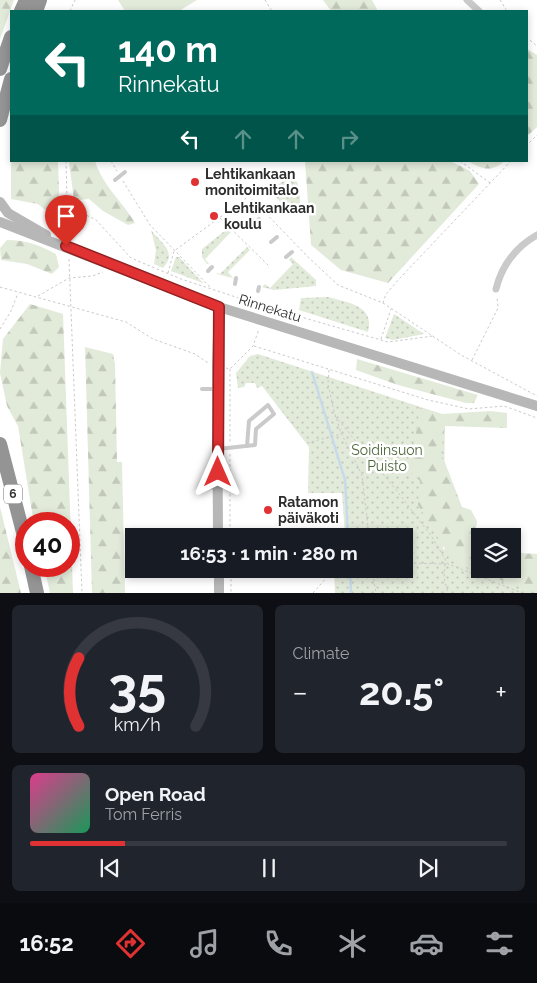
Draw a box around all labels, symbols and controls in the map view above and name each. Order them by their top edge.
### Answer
text: 140 m [118,29,218,70]
icon: left [35,30,100,95]
text: Rinnekatu [118,71,220,97]
icon: left [176,125,204,153]
icon: ahead [229,125,257,153]
icon: ahead [282,125,310,153]
icon: right [335,125,363,153]
place label: Lehtikankaan monitoimitalo [205,166,299,198]
marker: Lehtikankaan monitoimitalo [189,176,201,188]
pin [45,195,87,246]
place label: Lehtikankaan koulu [224,200,314,232]
icon: arrive [52,202,80,230]
marker: Lehtikankaan koulu [208,210,220,222]
street label: Rinnekatu [237,291,303,325]
park label: Soidinsuon Puisto [351,442,423,474]
position arrow [191,445,243,497]
road number: 6 [4,484,22,504]
place label: Ratamon päiväkoti [278,494,339,526]
marker: Ratamon päiväkoti [262,504,274,516]
speed limit sign: 40 [15,512,80,577]
map controls [471,528,521,578]
button: layers [471,528,521,578]
text: 16:53 · 1 min · 280 m [180,542,358,564]
text: Climate [293,644,349,663]
text: 35 [108,656,166,717]
text: 20.5° [359,669,444,714]
text: − [293,676,308,709]
text: + [495,676,507,709]
text: km/h [114,714,161,735]
text: Open Road [105,783,206,805]
text: Tom Ferris [105,805,182,824]
icon: previous [96,854,124,882]
icon: pause [255,854,283,882]
icon: next [414,854,442,882]
icon: directions [113,926,148,961]
icon: music [187,926,222,961]
icon: phone [261,926,296,961]
icon: climate [335,926,370,961]
icon: car [409,926,444,961]
icon: filters [482,926,517,961]
text: 16:52 [19,930,74,956]

